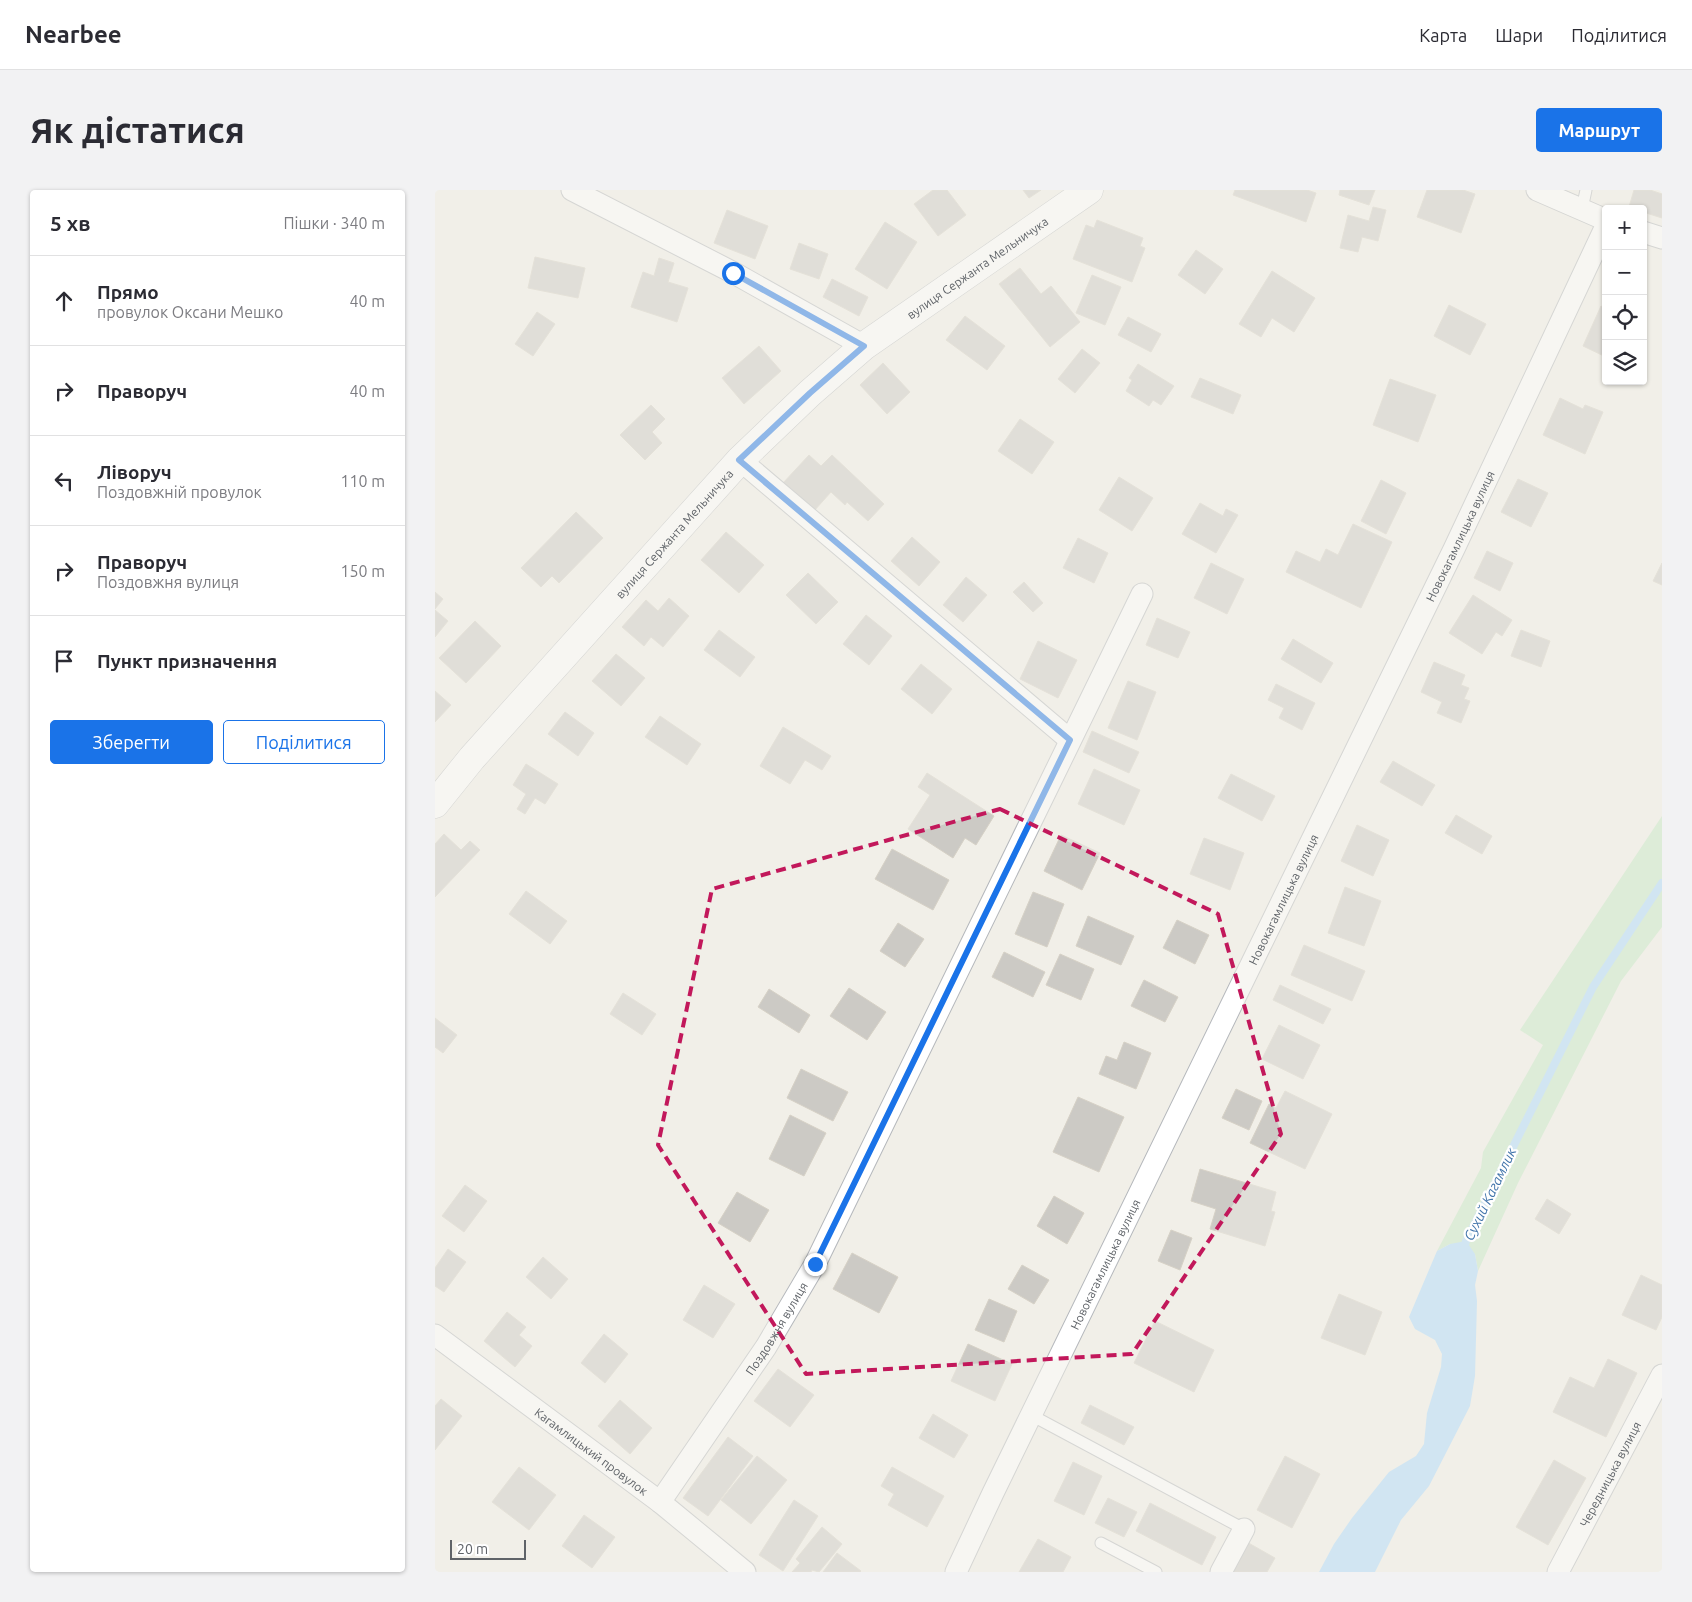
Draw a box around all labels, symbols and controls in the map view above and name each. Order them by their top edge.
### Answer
text: Nearbee [25,21,122,48]
text: Карта [1419,25,1467,45]
text: Шари [1495,25,1543,45]
text: Поділитися [1571,25,1667,45]
button: Маршрут [1536,108,1662,152]
text: Як дістатися [30,110,245,150]
map controls [1602,205,1647,385]
button: + [1602,205,1647,250]
text: 5 хв [50,211,91,235]
text: Пішки · 340 m [284,214,385,232]
street label: вулиця Сержанта Мельничука [904,214,1050,321]
button: − [1602,250,1647,295]
route start [722,262,745,285]
text: Прямо [97,281,159,303]
icon: ahead [50,287,78,315]
text: 40 m [349,292,385,310]
button: locate [1602,295,1647,340]
text: провулок Оксани Мешко [97,303,283,321]
button: layers [1602,340,1647,385]
icon: right [50,377,78,405]
text: Праворуч [97,380,187,402]
text: 40 m [349,382,385,400]
text: Ліворуч [97,461,171,483]
street label: вулиця Сержанта Мельничука [613,466,735,601]
icon: left [50,467,78,495]
street label: Новокагамлицька вулиця [1423,468,1496,604]
text: 110 m [340,472,385,490]
text: Поздовжній провулок [97,483,262,501]
text: Праворуч [97,551,187,573]
icon: right [50,557,78,585]
text: 150 m [340,562,385,580]
text: Поздовжня вулиця [97,573,239,591]
icon: arrive [50,647,78,675]
text: Пункт призначення [97,650,277,672]
button: Зберегти [50,720,213,764]
button: Поділитися [223,720,385,764]
street label: Новокагамлицька вулиця [1246,832,1320,967]
water label: Сухий Кагамлик [1461,1144,1520,1243]
street label: Новокагамлицька вулиця [1067,1197,1142,1331]
route end [804,1253,827,1276]
street label: Поздовжня вулиця [743,1280,809,1377]
street label: Кагамлицький провулок [533,1405,651,1497]
street label: Чередницька вулиця [1577,1419,1643,1529]
scale bar [450,1537,526,1560]
text: 20 m [457,1541,488,1557]

